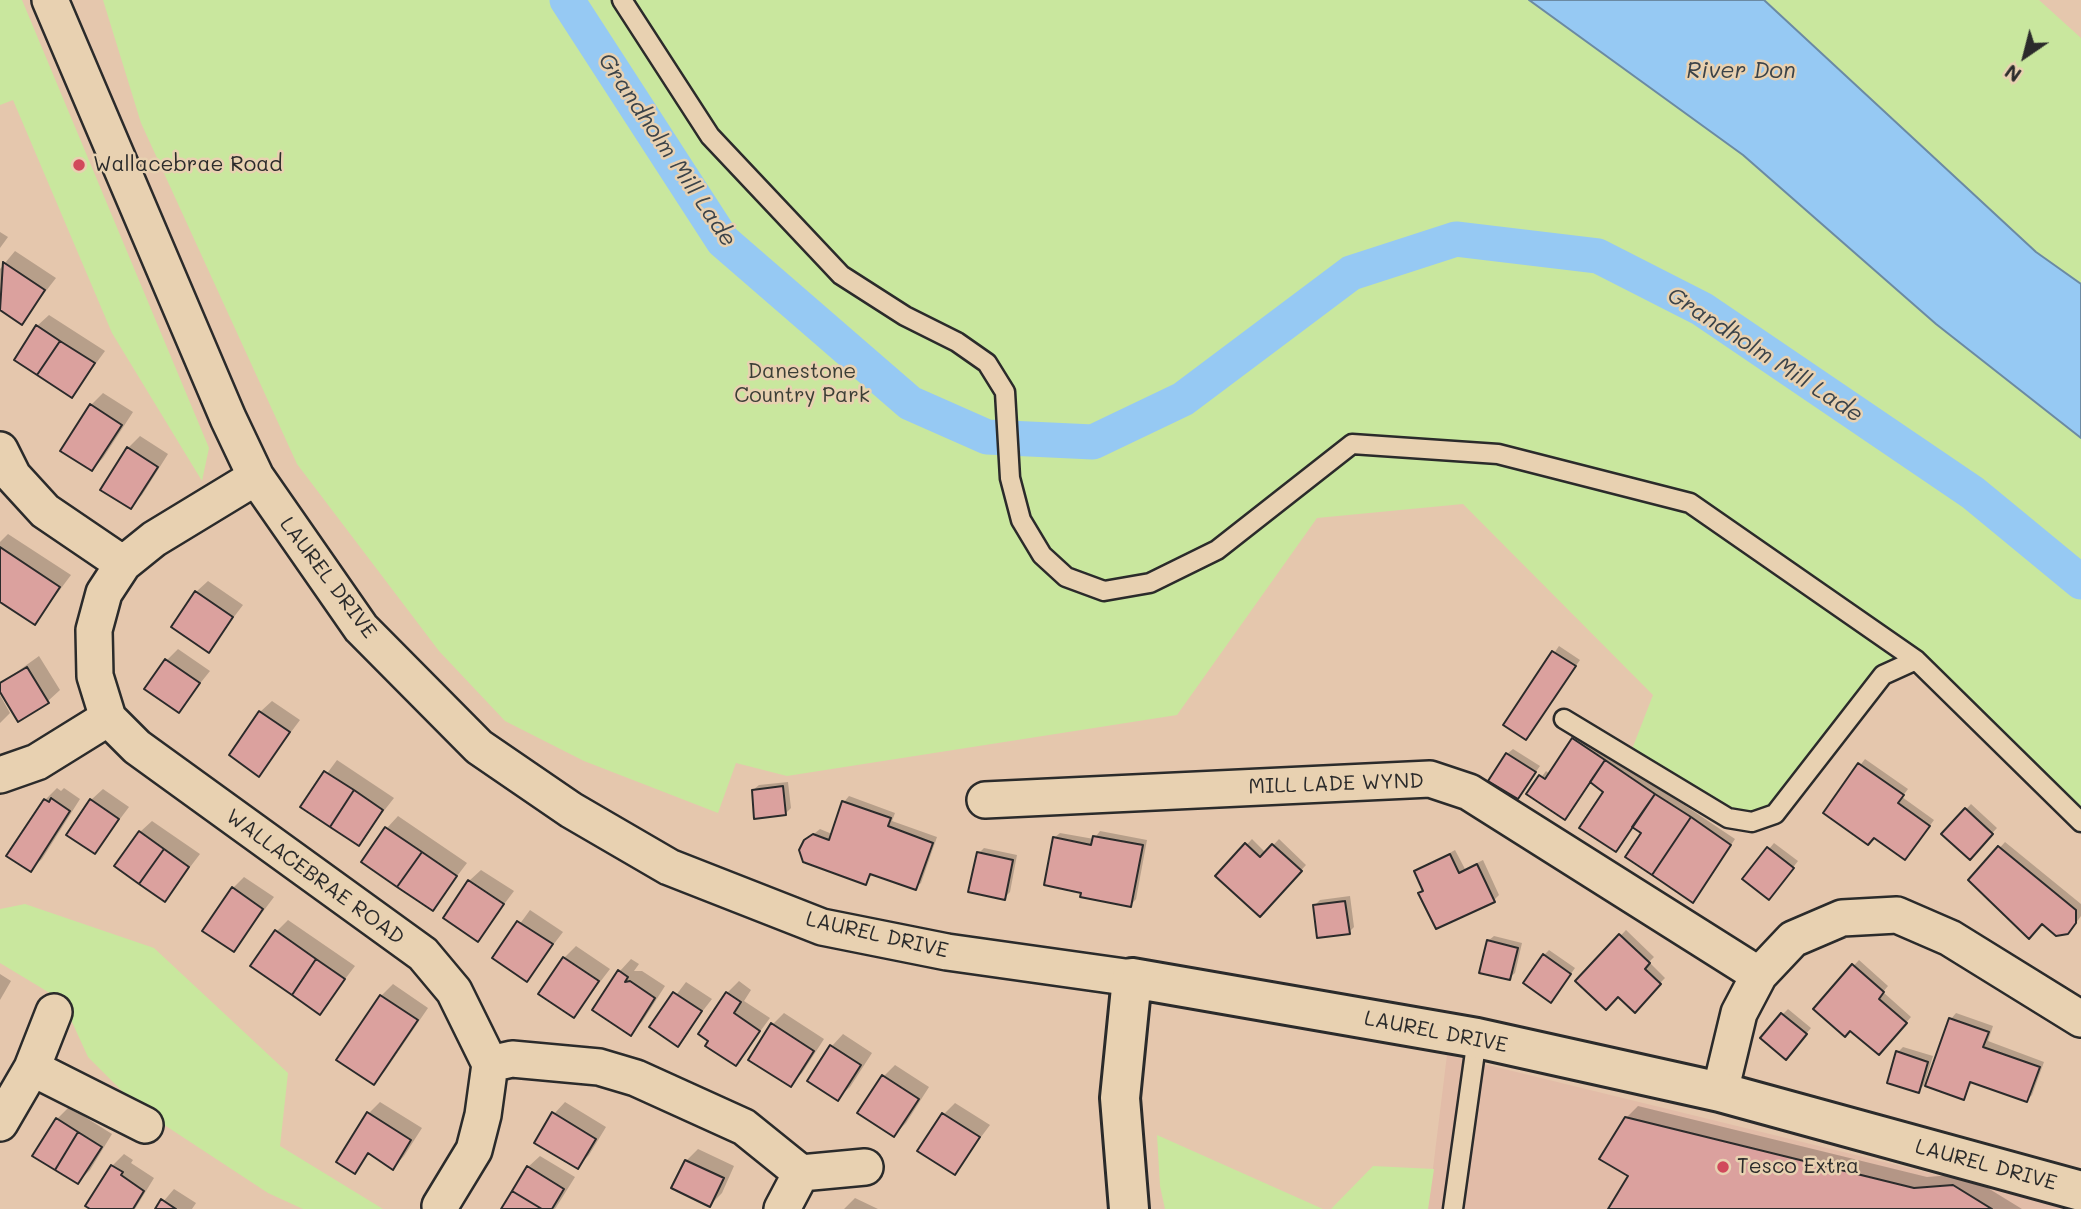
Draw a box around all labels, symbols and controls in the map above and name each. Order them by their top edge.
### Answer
north arrow [1990,21,2060,91]
water label: Grandholm Mill Lade [592,48,742,252]
water label: River Don [1686,57,1796,85]
text: N [2000,59,2026,88]
place label: Wallacebrae Road [93,152,283,178]
marker: Wallacebrae Road [71,157,87,173]
water label: Grandholm Mill Lade [1662,281,1868,429]
park label: Danestone Country Park [734,359,870,409]
street label: LAUREL DRIVE [274,512,382,644]
street label: MILL LADE WYND [1248,768,1424,800]
street label: WALLACEBRAE ROAD [221,804,409,950]
street label: LAUREL DRIVE [803,906,951,964]
street label: LAUREL DRIVE [1362,1006,1510,1058]
street label: LAUREL DRIVE [1912,1134,2060,1196]
place label: Tesco Extra [1737,1154,1859,1180]
marker: Tesco Extra [1715,1159,1731,1175]

